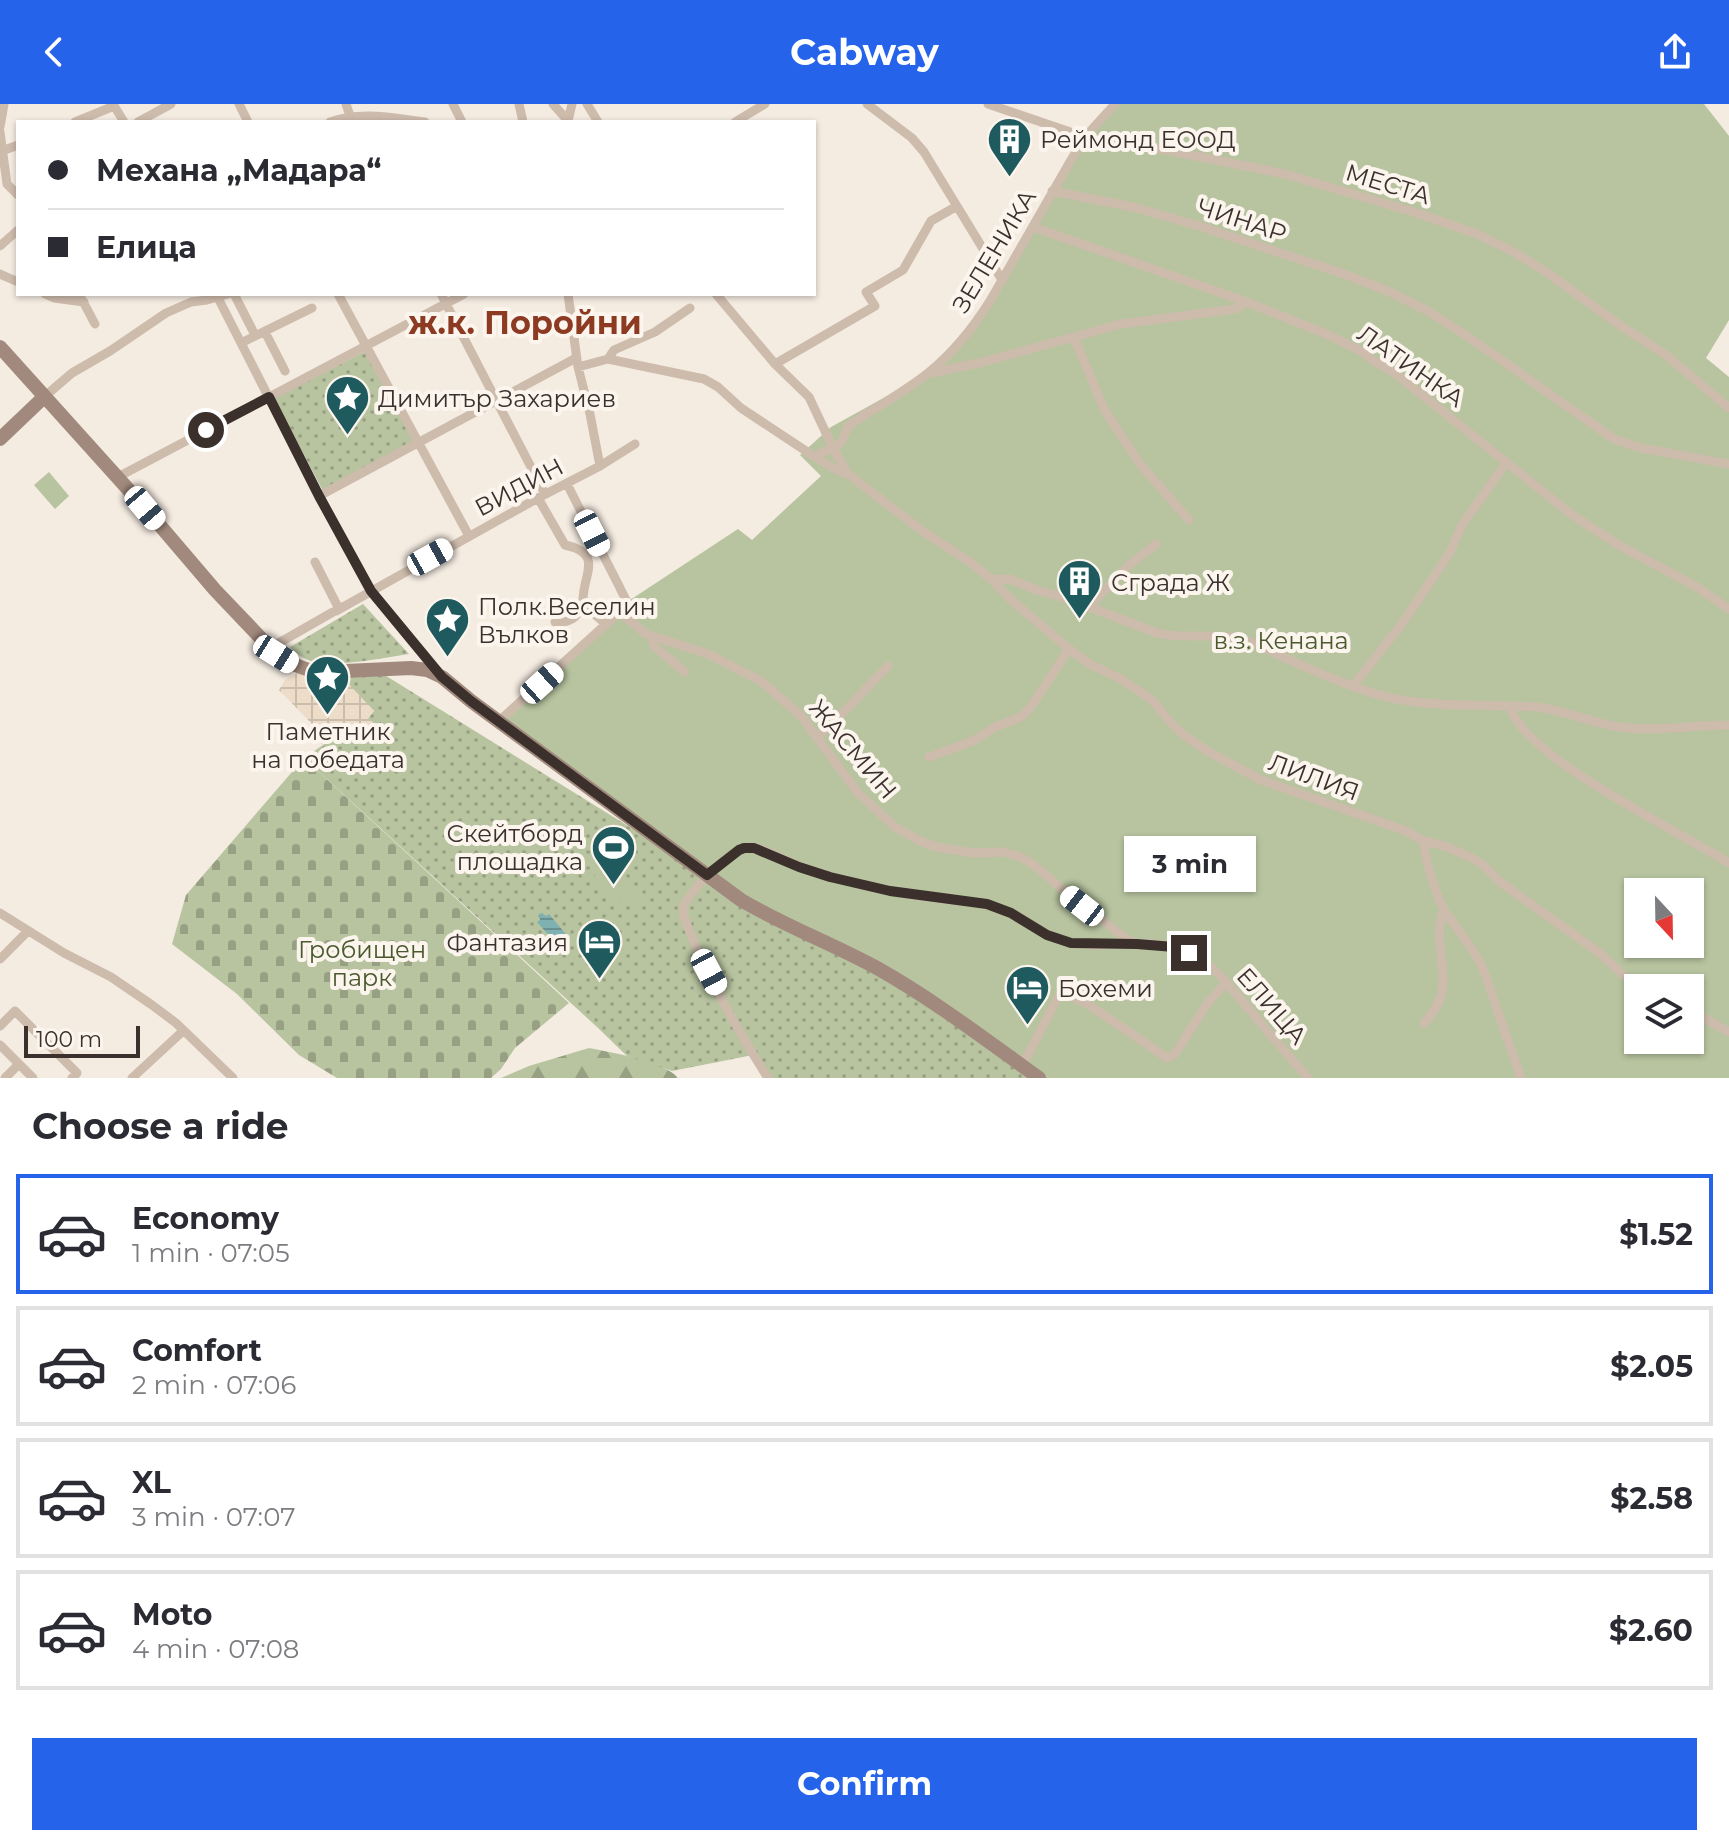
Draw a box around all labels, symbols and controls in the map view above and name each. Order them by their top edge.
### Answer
icon: back [32,30,76,74]
text: Cabway [790,30,939,74]
icon: share [1653,30,1697,74]
building icon: Реймонд ЕООД [985,115,1033,178]
place label: Реймонд ЕООД [1040,125,1236,154]
text: Механа „Мадара“ [96,152,381,189]
street label: МЕСТА [1342,157,1434,211]
street label: ЗЕЛЕНИКА [946,184,1042,318]
street label: ЧИНАР [1194,192,1290,248]
text: Елица [96,229,197,266]
district label: ж.к. Поройни [408,303,642,342]
street label: ЛАТИНКА [1352,319,1470,413]
place icon: Димитър Захариев [323,374,371,437]
place label: Димитър Захариев [378,384,616,413]
route start [188,412,224,448]
street label: ВИДИН [470,452,568,522]
car [120,482,170,534]
car [570,506,614,560]
car [403,535,457,579]
building icon: Сграда Ж [1056,558,1104,621]
place label: Сграда Ж [1111,568,1230,597]
place label: Полк.Веселин Вълков [478,592,656,649]
place icon: Полк.Веселин Вълков [423,596,471,659]
park label: в.з. Кенана [1213,626,1349,655]
car [249,631,303,677]
place icon: Паметник на победата [304,653,352,716]
car [516,658,568,708]
street label: ЖАСМИН [803,693,903,805]
place label: Паметник на победата [251,717,405,774]
street label: ЛИЛИЯ [1265,747,1363,807]
place label: Скейтборд площадка [446,819,583,876]
sports icon: Скейтборд площадка [590,823,638,886]
callout: 3 min [1123,837,1255,893]
text: 3 min [1152,848,1228,880]
north arrow [1624,878,1704,958]
map controls [1624,878,1704,1054]
car [1056,882,1108,930]
hotel icon: Фантазия [575,918,623,981]
place label: Фантазия [447,928,568,957]
park label: Гробищен парк [298,935,426,992]
route end [1171,935,1207,971]
car [687,945,731,999]
street label: ЕЛИЦА [1231,962,1313,1050]
hotel icon: Бохеми [1003,964,1051,1027]
place label: Бохеми [1058,974,1153,1003]
button: layers [1624,974,1704,1054]
scale bar [24,1022,140,1058]
text: 100 m [36,1026,102,1053]
text: Choose a ride [32,1104,289,1148]
icon: car [36,1198,108,1270]
text: Economy [132,1200,279,1237]
text: $1.52 [1619,1216,1693,1253]
text: 1 min · 07:05 [132,1237,290,1269]
icon: car [36,1330,108,1402]
text: Comfort [132,1332,262,1369]
text: $2.05 [1610,1348,1693,1385]
text: 2 min · 07:06 [132,1369,296,1401]
icon: car [36,1462,108,1534]
text: XL [132,1464,171,1501]
text: $2.58 [1610,1480,1693,1517]
text: 3 min · 07:07 [132,1501,295,1533]
icon: car [36,1594,108,1666]
text: Moto [132,1596,213,1633]
text: $2.60 [1609,1612,1693,1649]
text: 4 min · 07:08 [132,1633,299,1665]
button: Confirm [32,1738,1697,1830]

